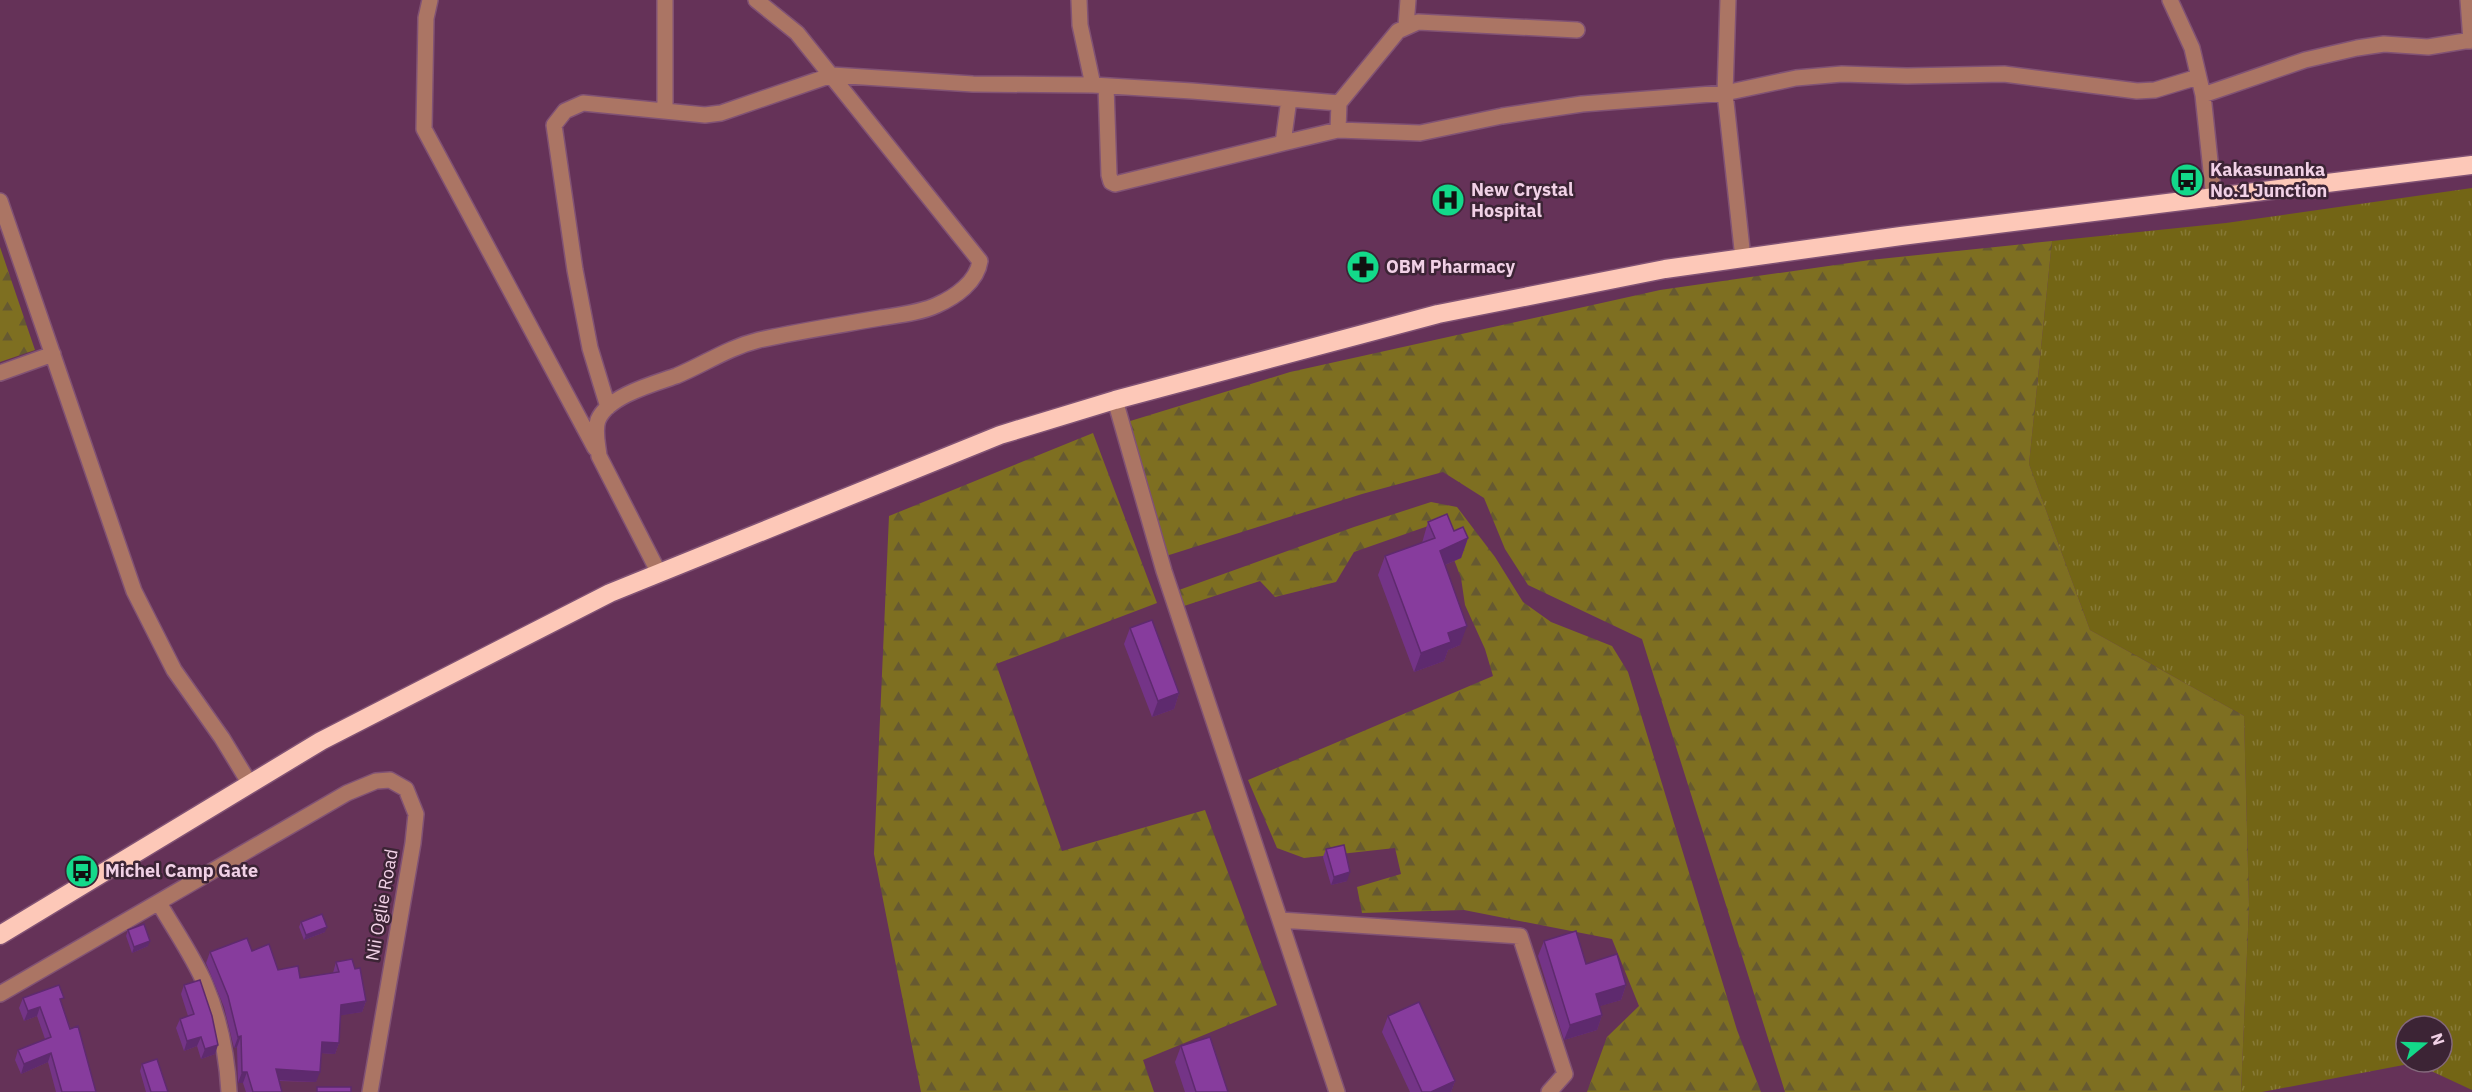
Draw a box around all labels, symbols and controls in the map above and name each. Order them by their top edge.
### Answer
place label: Kakasunanka No.1 Junction [2210,158,2327,202]
bus stop icon: Kakasunanka No.1 Junction [2169,162,2205,198]
place label: New Crystal Hospital [1471,178,1574,222]
hospital icon: New Crystal Hospital [1430,182,1466,218]
pharmacy icon: OBM Pharmacy [1345,249,1381,285]
place label: OBM Pharmacy [1386,255,1516,278]
street label: Nii Oglie Road [360,847,403,963]
bus stop icon: Michel Camp Gate [64,853,100,889]
place label: Michel Camp Gate [105,859,258,882]
north arrow [2394,1014,2454,1074]
text: N [2427,1030,2450,1048]

